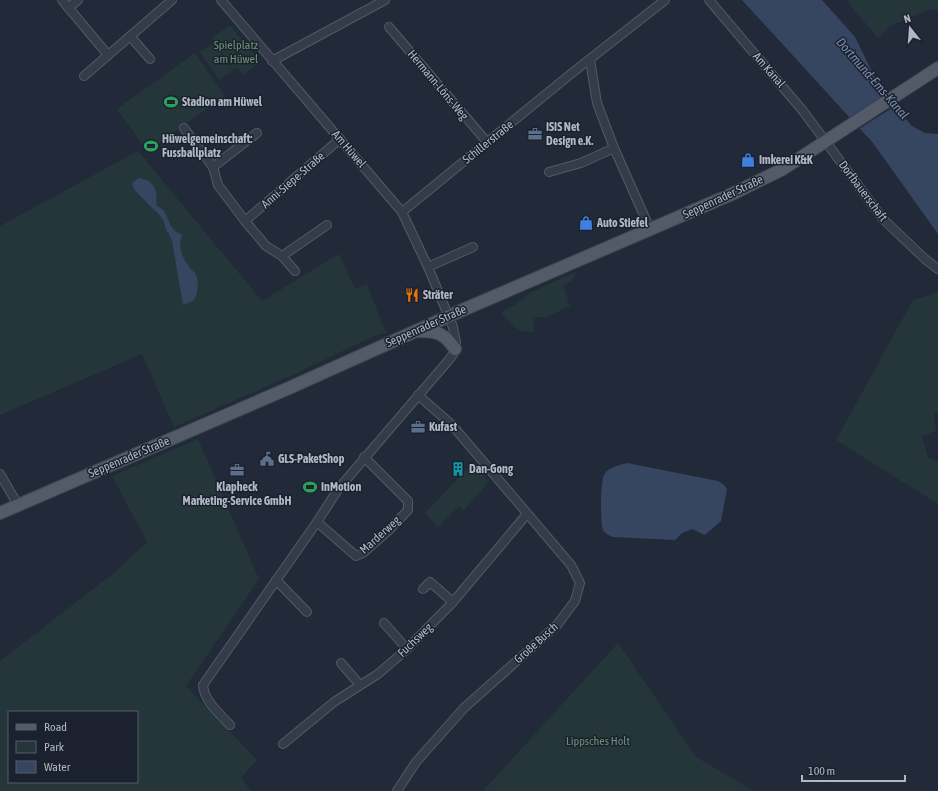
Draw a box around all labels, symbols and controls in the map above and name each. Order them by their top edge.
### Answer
north arrow [890,8,930,48]
text: N [902,12,912,25]
water label: Dortmund-Ems-Kanal [833,35,912,122]
park label: Spielplatz am Hüwel [214,38,259,66]
street label: Hermann-Löns-Weg [405,47,472,124]
street label: Am Kanal [750,50,789,91]
sports icon: Stadion am Hüwel [163,94,179,110]
place label: Stadion am Hüwel [182,95,263,109]
street label: Schillerstraße [460,117,516,167]
place label: ISIS Net Design e.K. [546,120,593,148]
office icon: ISIS Net Design e.K. [527,126,543,142]
street label: Am Hüwel [329,128,369,171]
place label: Hüwelgemeinschaft: Fussballplatz [162,132,252,160]
sports icon: Hüwelgemeinschaft: Fussballplatz [143,138,159,154]
street label: Anni-Siepe-Straße [259,149,327,211]
shop icon: Imkerei K&K [740,152,756,168]
place label: Imkerei K&K [759,153,813,167]
street label: Dorfbauerschaft [836,158,891,224]
street label: Seppenrader Straße [681,172,765,222]
shop icon: Auto Stiefel [578,215,594,231]
place label: Auto Stiefel [596,216,649,230]
restaurant icon: Sträter [404,287,420,303]
place label: Sträter [423,288,453,302]
street label: Seppenrader Straße [384,302,468,350]
office icon: Kufast [410,419,426,435]
place label: Kufast [429,420,458,434]
street label: Seppenrader Straße [86,434,172,480]
public building icon: GLS-PaketShop [259,451,275,467]
place label: GLS-PaketShop [278,452,345,466]
building icon: Dan-Gong [450,461,466,477]
office icon: Klapheck Marketing-Service GmbH [229,462,245,478]
place label: Dan-Gong [469,462,514,476]
sports icon: InMotion [302,479,318,495]
place label: Klapheck Marketing-Service GmbH [183,480,291,508]
place label: InMotion [321,480,361,494]
street label: Marderweg [357,513,404,557]
street label: Fuchsweg [395,620,436,660]
street label: Große Busch [511,620,561,666]
legend [8,711,138,783]
text: Road [44,720,67,734]
park label: Lippsches Holt [566,734,630,748]
text: Park [44,740,65,754]
scale bar [802,757,905,783]
text: Water [44,760,71,774]
text: 100 m [808,764,835,778]

